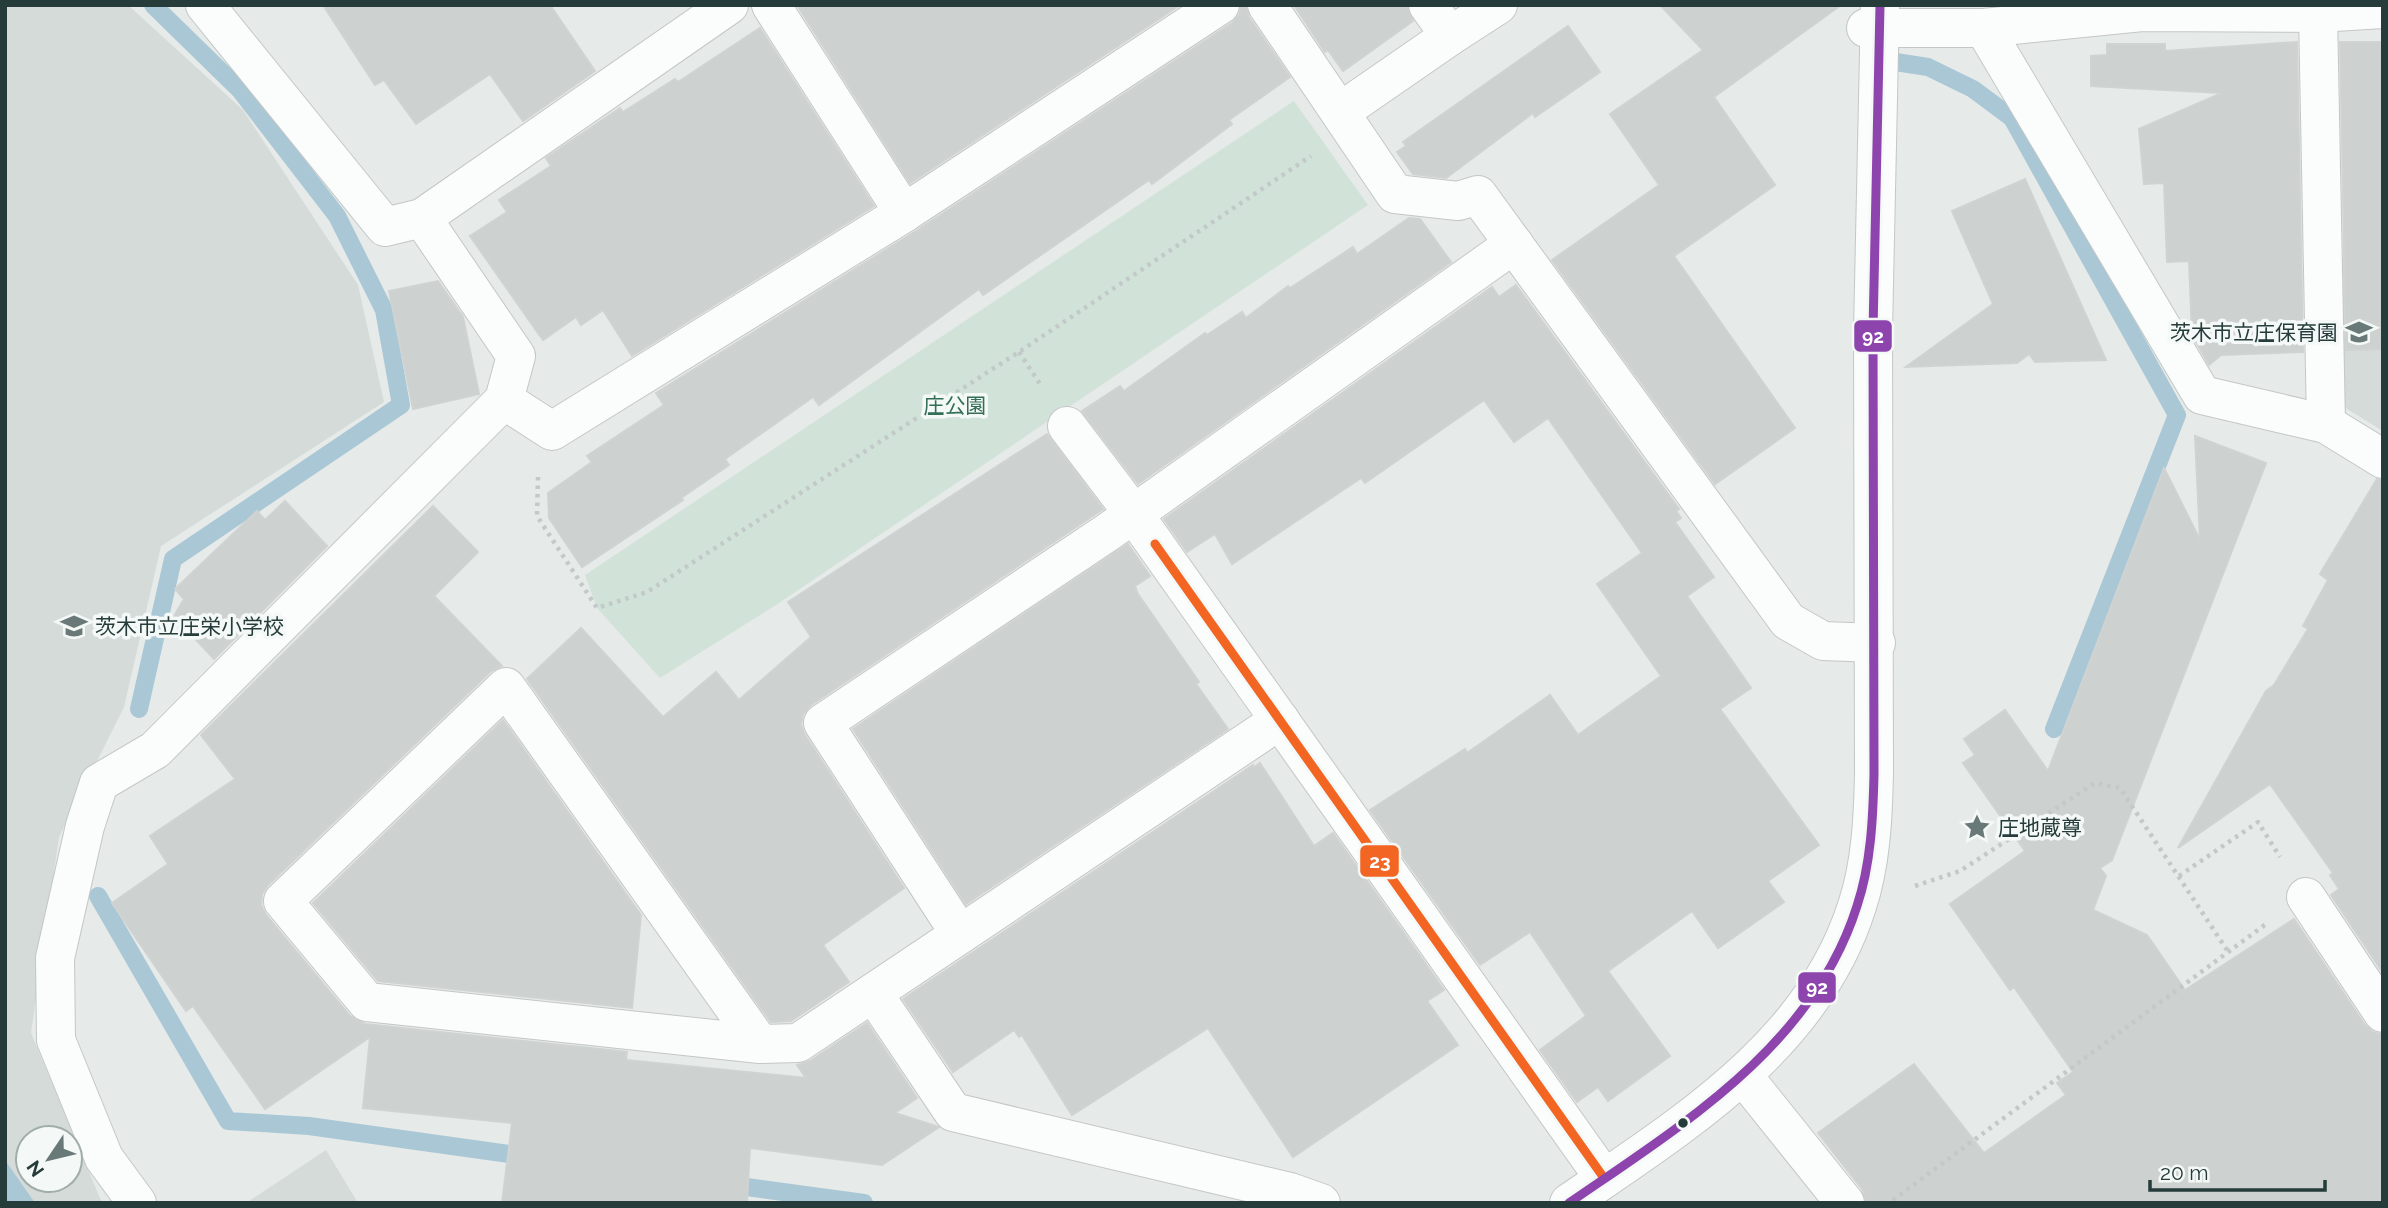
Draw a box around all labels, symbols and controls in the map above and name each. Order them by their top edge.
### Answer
school or university icon: 茨木市立庄保育園 [2344,317,2374,347]
line badge: 92 [1853,319,1893,353]
place label: 茨木市立庄保育園 [2170,320,2338,345]
text: 92 [1862,325,1884,347]
park label: 庄公園 [924,393,987,418]
school or university icon: 茨木市立庄栄小学校 [59,611,89,641]
place label: 茨木市立庄栄小学校 [95,614,284,639]
place icon: 庄地蔵尊 [1962,812,1992,842]
place label: 庄地蔵尊 [1998,815,2082,840]
line badge: 23 [1359,844,1400,878]
text: 23 [1369,850,1391,872]
line badge: 92 [1797,971,1837,1004]
text: 92 [1806,976,1828,998]
unlabelled marker [1676,1116,1690,1130]
north arrow [14,1124,84,1194]
scale bar [2150,1148,2325,1192]
text: N [22,1157,48,1181]
text: 20 m [2160,1160,2208,1185]

